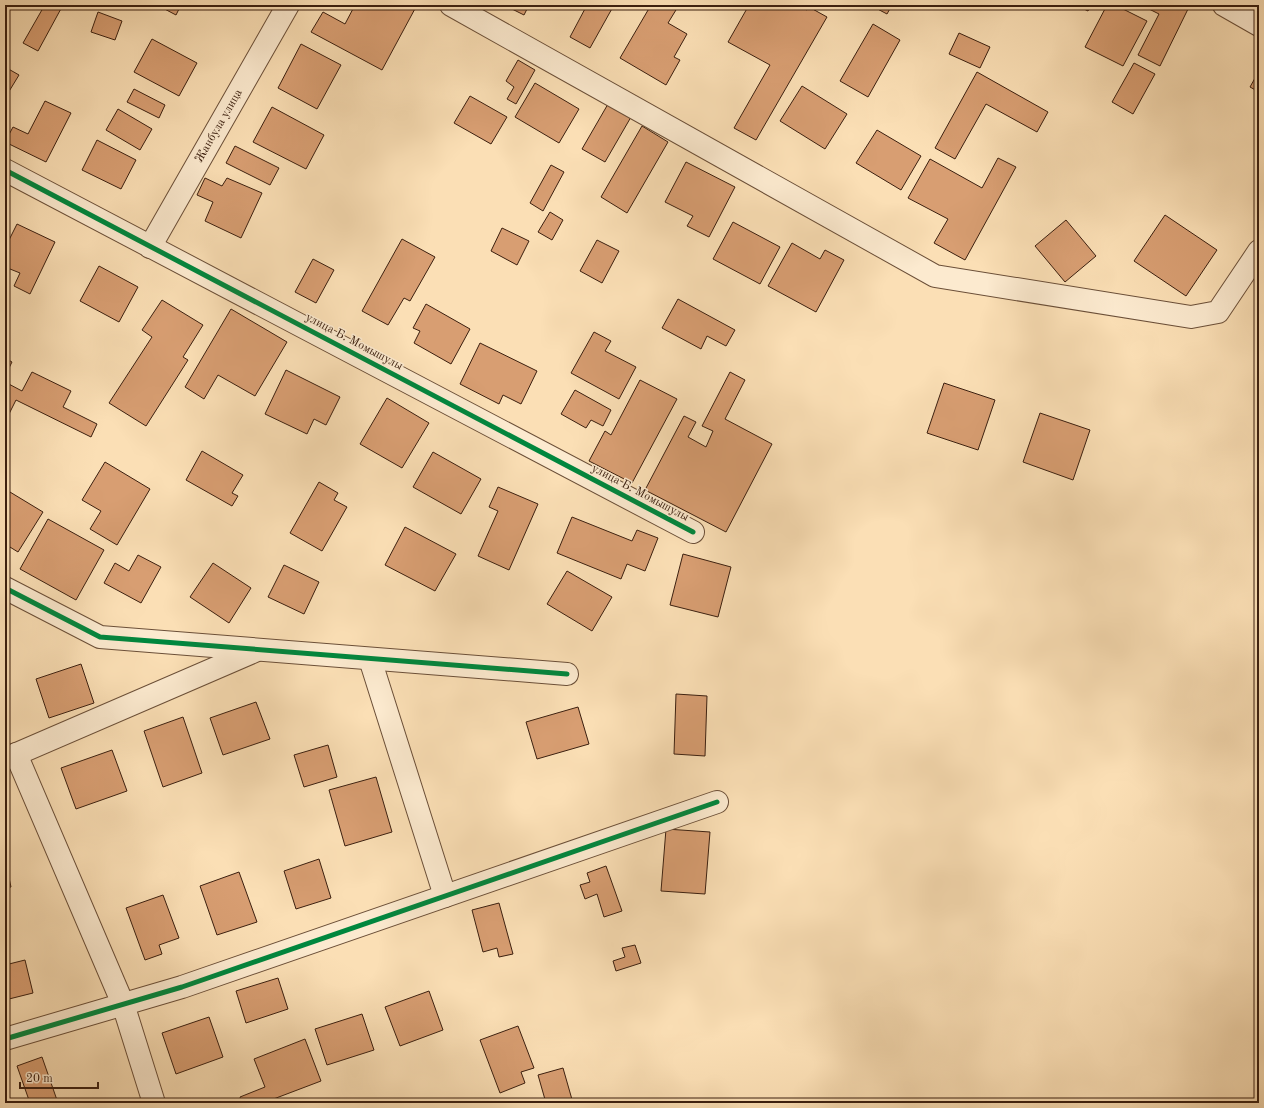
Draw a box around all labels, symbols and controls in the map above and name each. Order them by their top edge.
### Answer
street label: Жанбула улица [193,87,245,165]
street label: улица Б. Момышулы [303,311,405,373]
street label: улица Б. Момышулы [589,462,691,524]
scale bar [20,1064,98,1090]
text: 20 m [26,1073,53,1085]

